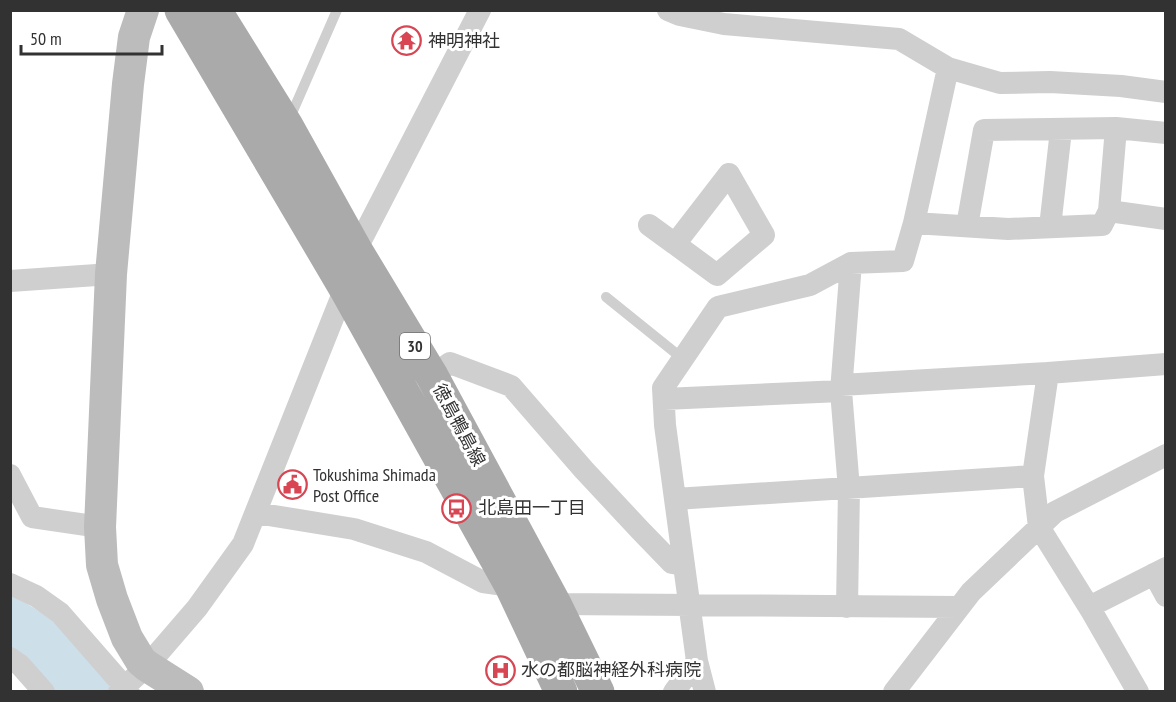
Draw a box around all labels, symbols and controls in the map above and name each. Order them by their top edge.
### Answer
scale bar [21,18,162,56]
temple icon: 神明神社 [391,25,423,57]
text: 50 m [30,27,62,50]
place label: 神明神社 [428,29,500,52]
road number: 30 [400,333,430,359]
street label: 徳島鴨島線 [428,380,491,470]
place label: Tokushima Shimada Post Office [313,463,436,507]
public building icon: Tokushima Shimada Post Office [276,469,308,501]
bus stop icon: 北島田一丁目 [441,492,473,524]
place label: 北島田一丁目 [478,496,586,519]
hospital icon: 水の都脳神経外科病院 [484,654,516,686]
place label: 水の都脳神経外科病院 [521,658,701,681]

